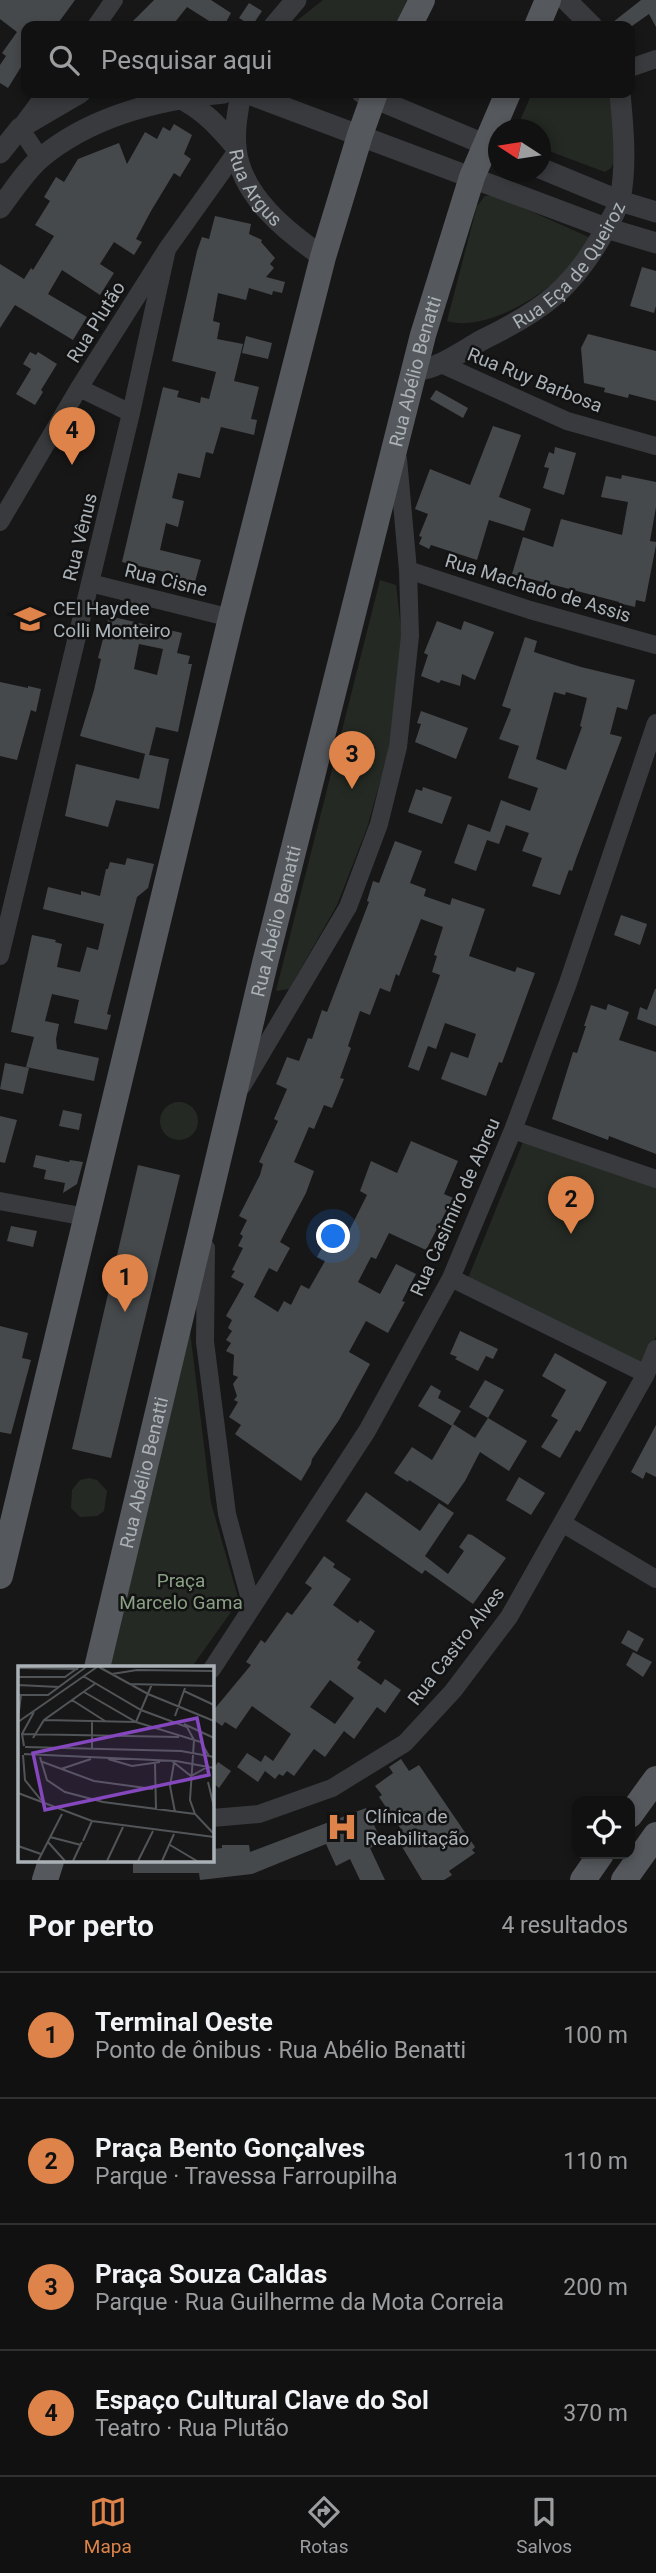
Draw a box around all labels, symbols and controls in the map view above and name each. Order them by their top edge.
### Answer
search box [21,21,635,98]
icon: search [45,41,83,79]
text: Pesquisar aqui [101,45,272,75]
north arrow [488,119,551,182]
street label: Rua Argus [225,147,287,231]
street label: Rua Eça de Queiroz [508,198,630,333]
street label: Rua Plutão [62,277,130,367]
street label: Rua Abélio Benatti [384,293,446,449]
street label: Rua Ruy Barbosa [464,342,606,418]
pin: 4 [49,407,95,465]
street label: Rua Vênus [58,491,102,583]
street label: Rua Machado de Assis [442,549,634,627]
street label: Rua Cisne [122,559,210,601]
place label: CEI Haydee Colli Monteiro [53,597,171,642]
school or university icon: CEI Haydee Colli Monteiro [13,602,47,636]
pin: 3 [329,731,375,789]
street label: Rua Abélio Benatti [246,843,306,999]
street label: Rua Casimiro de Abreu [405,1114,505,1300]
pin: 2 [548,1176,594,1234]
your location [316,1219,350,1253]
pin: 1 [102,1254,148,1312]
street label: Rua Abélio Benatti [114,1394,173,1551]
park label: Praça Marcelo Gama [119,1569,243,1614]
street label: Rua Castro Alves [403,1582,509,1710]
inset map [18,1666,214,1862]
map controls [572,1796,635,1859]
button: locate [572,1796,635,1859]
place label: Clínica de Reabilitação [365,1805,469,1850]
hospital icon: Clínica de Reabilitação [325,1810,359,1844]
text: Por perto [28,1908,154,1943]
text: 4 resultados [501,1912,628,1939]
text: Terminal Oeste [95,2007,273,2037]
text: 1 [44,2022,58,2049]
text: 100 m [563,2022,628,2049]
text: Ponto de ônibus · Rua Abélio Benatti [95,2037,466,2064]
text: Praça Bento Gonçalves [95,2133,365,2163]
text: 2 [44,2148,58,2175]
text: 110 m [563,2148,628,2175]
text: Parque · Travessa Farroupilha [95,2163,397,2190]
text: Praça Souza Caldas [95,2259,327,2289]
text: 3 [44,2274,58,2301]
text: 200 m [563,2274,628,2301]
text: Parque · Rua Guilherme da Mota Correia [95,2289,504,2316]
text: Espaço Cultural Clave do Sol [95,2385,429,2415]
text: 4 [44,2400,58,2427]
text: 370 m [563,2400,628,2427]
text: Teatro · Rua Plutão [95,2415,289,2442]
tab: Mapa [84,2493,132,2558]
tab: Rotas [300,2493,348,2558]
tab: Salvos [516,2493,572,2558]

